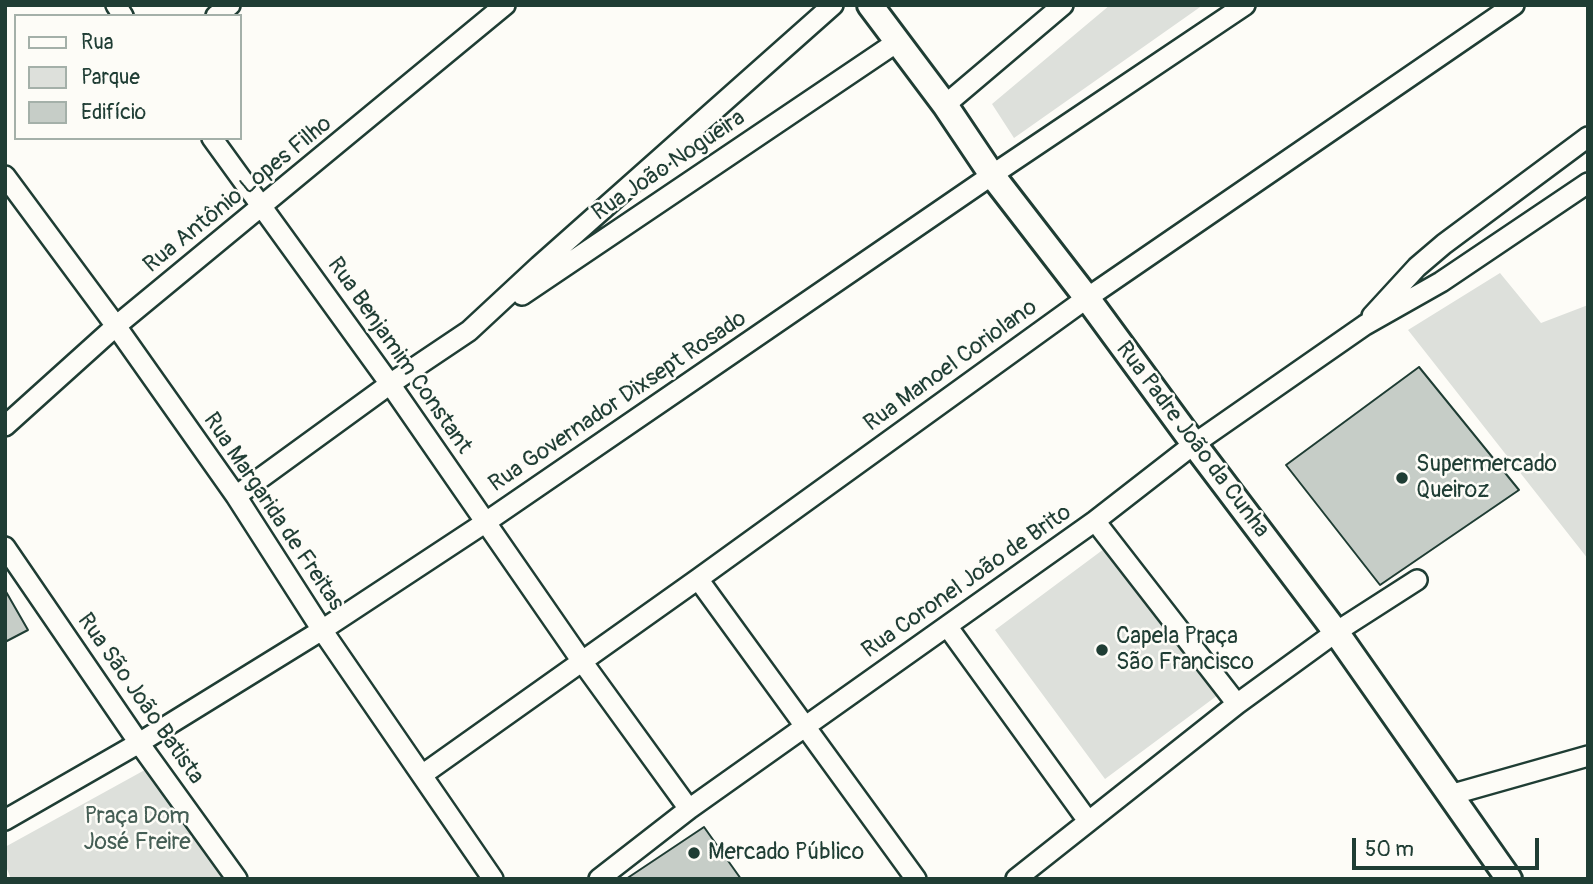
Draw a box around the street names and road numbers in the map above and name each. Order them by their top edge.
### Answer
street label: Rua João Nogueira [587,105,751,227]
street label: Rua Antônio Lopes Filho [138,111,338,279]
street label: Rua Benjamim Constant [321,253,477,459]
street label: Rua Manoel Coriolano [859,294,1043,438]
street label: Rua Governador Dixsept Rosado [484,305,752,499]
street label: Rua Padre João da Cunha [1109,337,1275,543]
street label: Rua Margarida de Freitas [197,408,349,616]
street label: Rua Coronel João de Brito [857,499,1077,665]
street label: Rua São João Batista [71,608,209,790]

